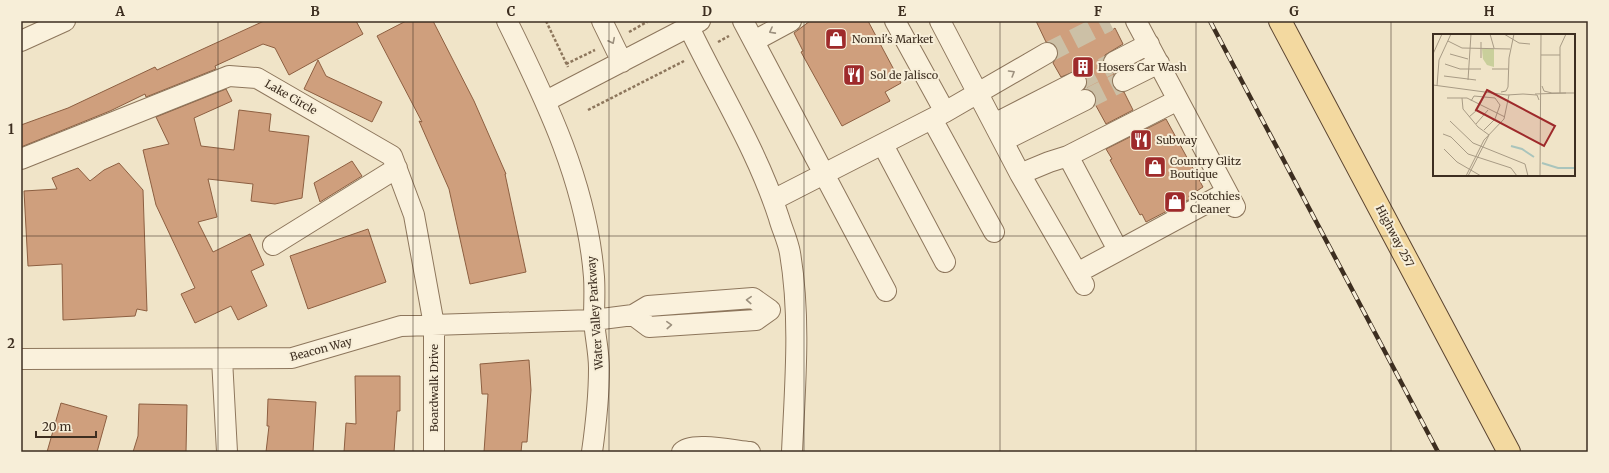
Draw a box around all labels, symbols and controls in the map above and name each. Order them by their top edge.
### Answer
text: A [114,3,125,20]
text: B [310,3,320,20]
text: C [507,3,516,20]
text: D [702,3,712,20]
text: E [898,3,907,20]
text: F [1094,3,1102,20]
text: G [1289,3,1299,20]
text: H [1484,3,1495,20]
one-way arrow [769,26,777,34]
shop icon: Nonni's Market [823,26,849,52]
place label: Nonni's Market [852,32,934,46]
inset map [1433,34,1575,176]
one-way arrow [607,37,615,45]
building icon: Hosers Car Wash [1070,54,1096,80]
place label: Hosers Car Wash [1098,60,1187,74]
restaurant icon: Sol de Jalisco [841,62,867,88]
place label: Sol de Jalisco [870,68,939,82]
one-way arrow [1008,71,1015,78]
street label: Lake Circle [262,76,320,118]
text: 1 [8,121,14,138]
restaurant icon: Subway [1128,127,1154,153]
place label: Subway [1156,133,1198,147]
shop icon: Country Glitz Boutique [1142,154,1168,180]
place label: Country Glitz Boutique [1170,154,1241,181]
shop icon: Scotchies Cleaner [1162,189,1188,215]
place label: Scotchies Cleaner [1190,189,1240,216]
street label: Highway 257 [1373,203,1417,269]
street label: Water Valley Parkway [584,255,606,371]
one-way arrow [745,295,752,304]
one-way arrow [666,321,672,330]
street label: Beacon Way [288,334,354,364]
text: 2 [7,335,15,352]
street label: Boardwalk Drive [427,344,441,432]
scale bar [36,413,96,439]
text: 20 m [42,419,71,434]

